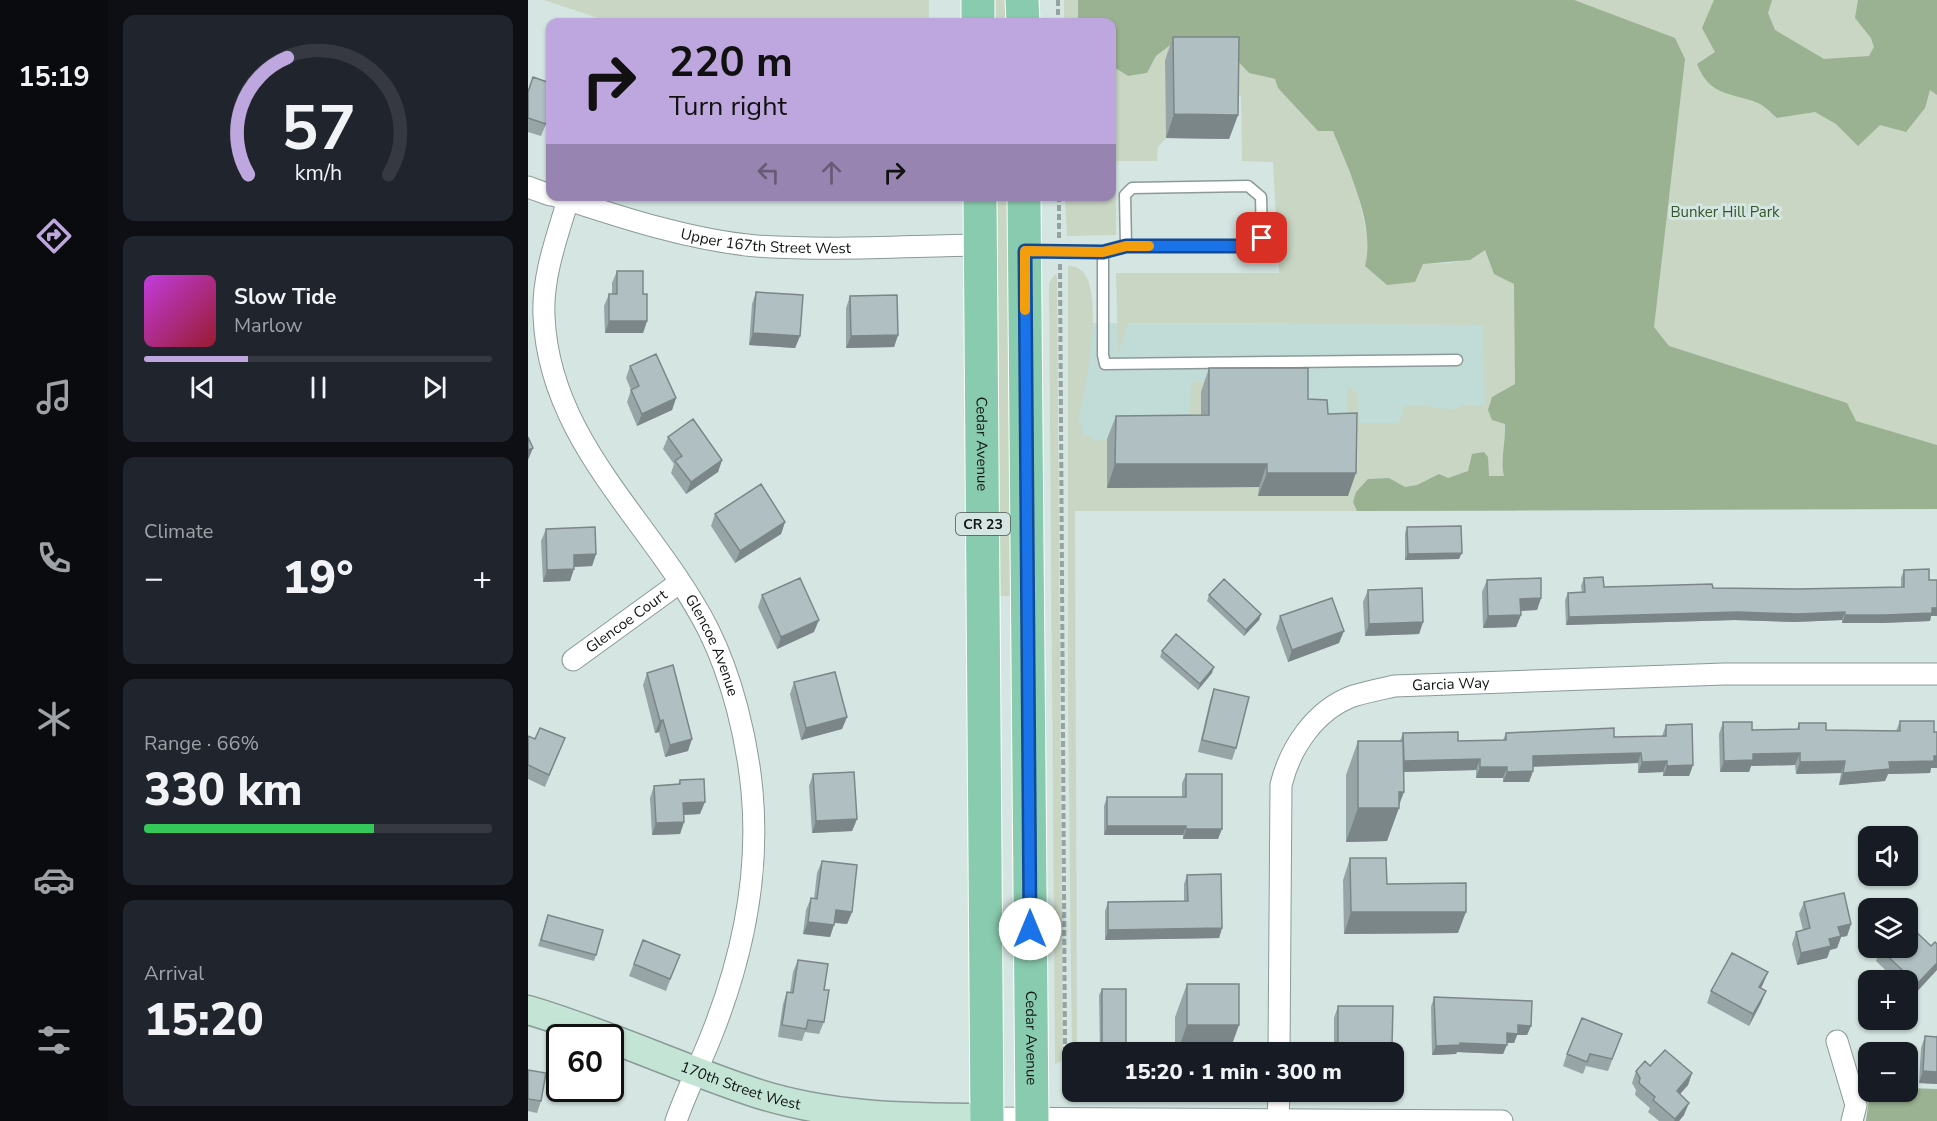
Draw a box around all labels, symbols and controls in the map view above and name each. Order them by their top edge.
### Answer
text: 220 m [669,34,793,91]
icon: right [570,42,648,120]
text: 15:19 [18,59,90,96]
text: 57 [281,86,355,171]
text: Turn right [669,88,787,125]
icon: left [752,156,785,189]
icon: ahead [815,156,848,189]
icon: right [878,156,911,189]
text: km/h [294,158,342,188]
park label: Bunker Hill Park [1670,202,1780,222]
pin [1236,212,1287,263]
icon: directions [33,215,75,257]
icon: arrive [1245,221,1278,254]
street label: Upper 167th Street West [679,224,852,258]
text: Slow Tide [234,282,336,312]
text: Marlow [234,312,302,339]
icon: previous [186,371,219,404]
icon: pause [302,371,335,404]
icon: next [418,371,451,404]
icon: music [33,376,75,418]
street label: Cedar Avenue [972,397,992,491]
road number: CR 23 [956,513,1010,535]
text: Climate [144,518,213,545]
icon: phone [33,537,75,579]
text: 19° [282,548,354,609]
text: − [144,556,164,601]
text: + [472,556,492,601]
street label: Glencoe Court [582,584,672,658]
street label: Glencoe Avenue [681,591,743,699]
street label: Garcia Way [1412,673,1490,695]
icon: climate [33,698,75,740]
text: Range · 66% [144,730,259,757]
text: 330 km [144,760,303,821]
map controls [1858,826,1918,1102]
button: sound [1858,826,1918,886]
icon: car [33,859,75,901]
position arrow [998,897,1062,961]
button: layers [1858,898,1918,958]
text: Arrival [144,960,204,987]
button: + [1858,970,1918,1030]
text: 15:20 [144,990,264,1051]
street label: Cedar Avenue [1021,991,1042,1085]
icon: filters [33,1019,75,1061]
speed limit sign: 60 [546,1024,624,1102]
button: − [1858,1042,1918,1102]
street label: 170th Street West [678,1057,803,1115]
text: 15:20 · 1 min · 300 m [1124,1057,1342,1087]

